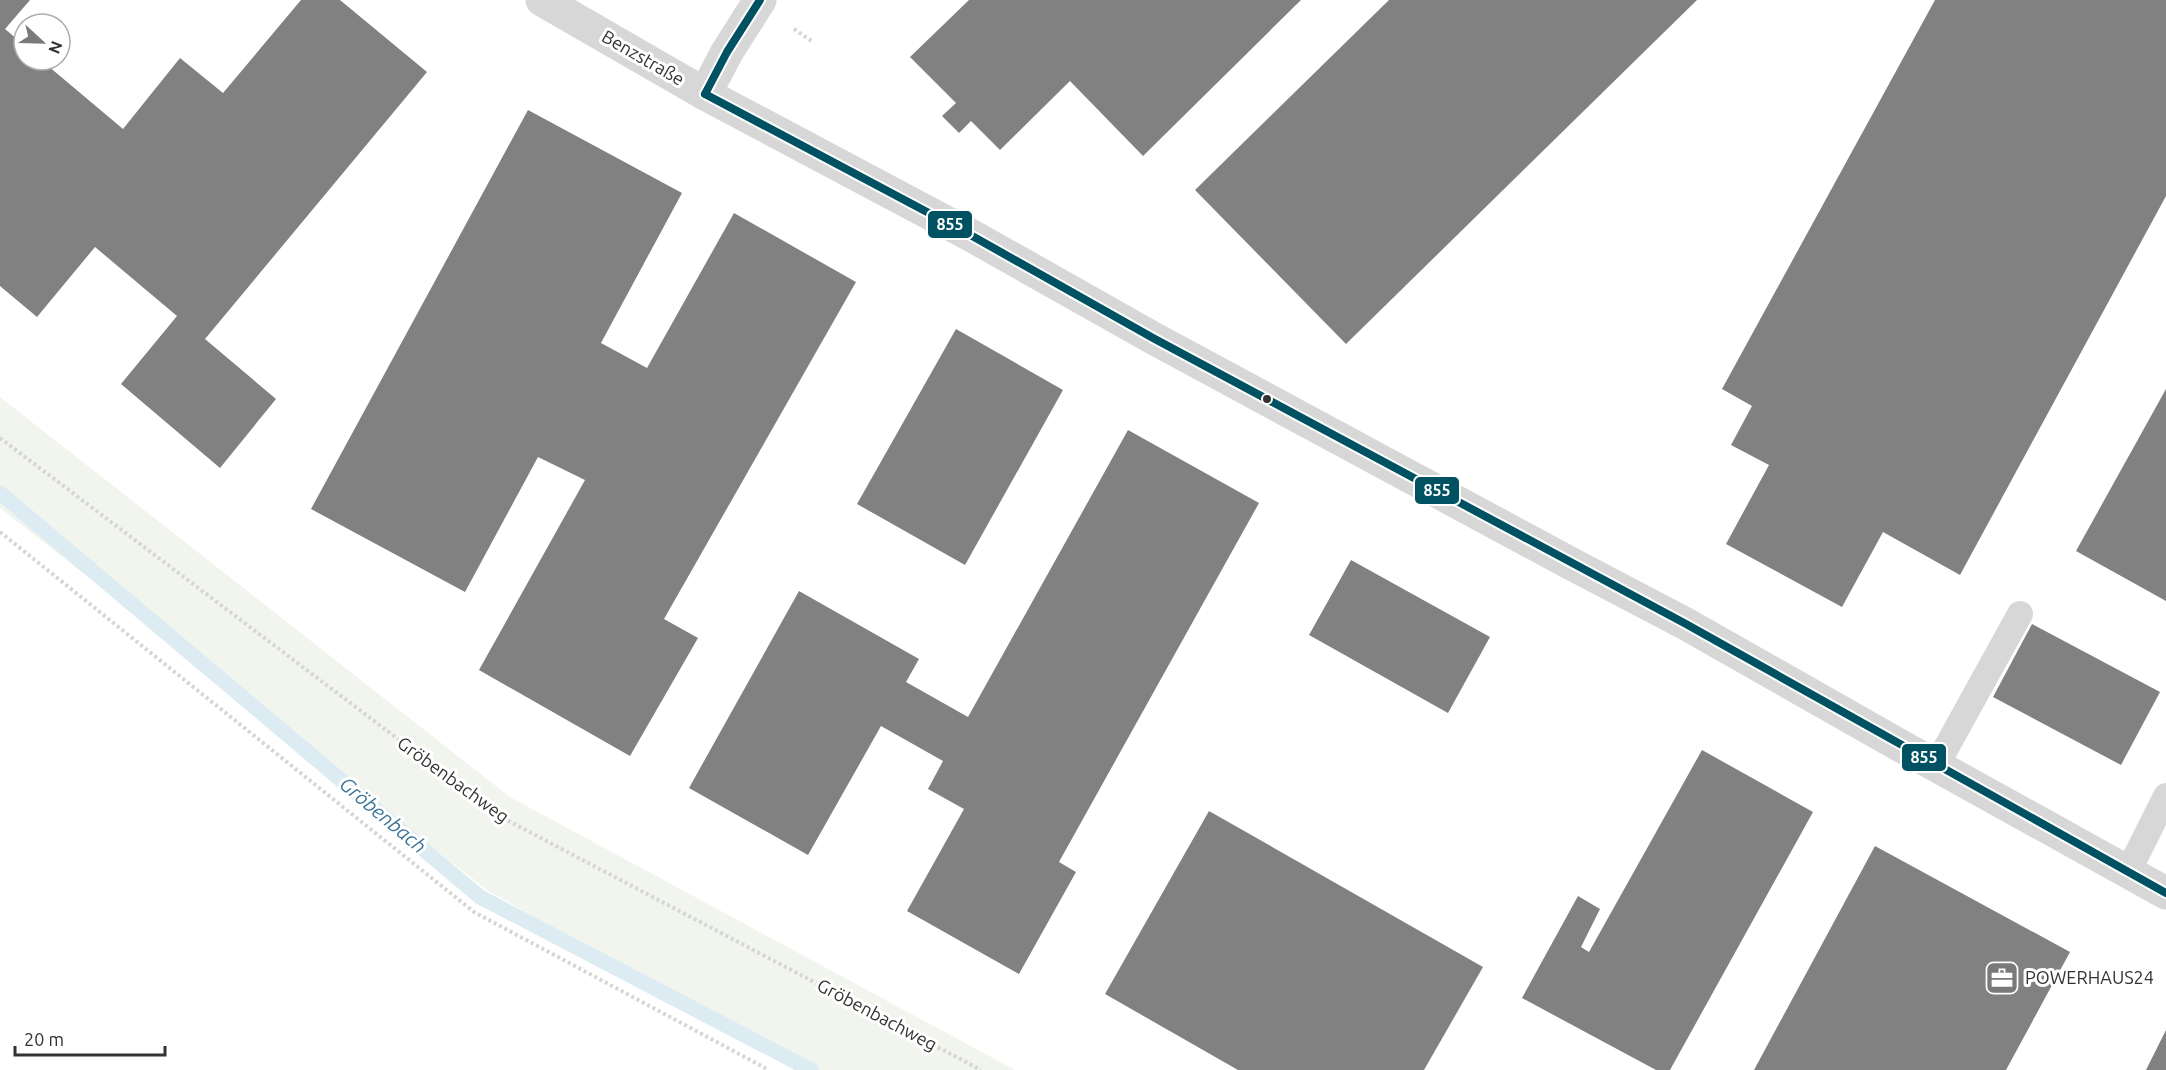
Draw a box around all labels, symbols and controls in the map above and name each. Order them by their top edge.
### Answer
north arrow [12,12,72,72]
street label: Benzstraße [599,26,688,89]
text: N [45,39,66,57]
line badge: 855 [927,210,973,239]
text: 855 [936,215,964,233]
unlabelled marker [1261,393,1273,405]
line badge: 855 [1414,476,1460,505]
text: 855 [1423,481,1451,499]
street label: Gröbenbachweg [394,732,513,826]
line badge: 855 [1901,743,1947,772]
text: 855 [1910,748,1938,766]
water label: Gröbenbach [335,772,431,857]
office icon: POWERHAUS24 [1984,960,2020,996]
place label: POWERHAUS24 [2025,967,2154,987]
street label: Gröbenbachweg [814,974,941,1054]
scale bar [15,1019,165,1057]
text: 20 m [24,1029,64,1049]

